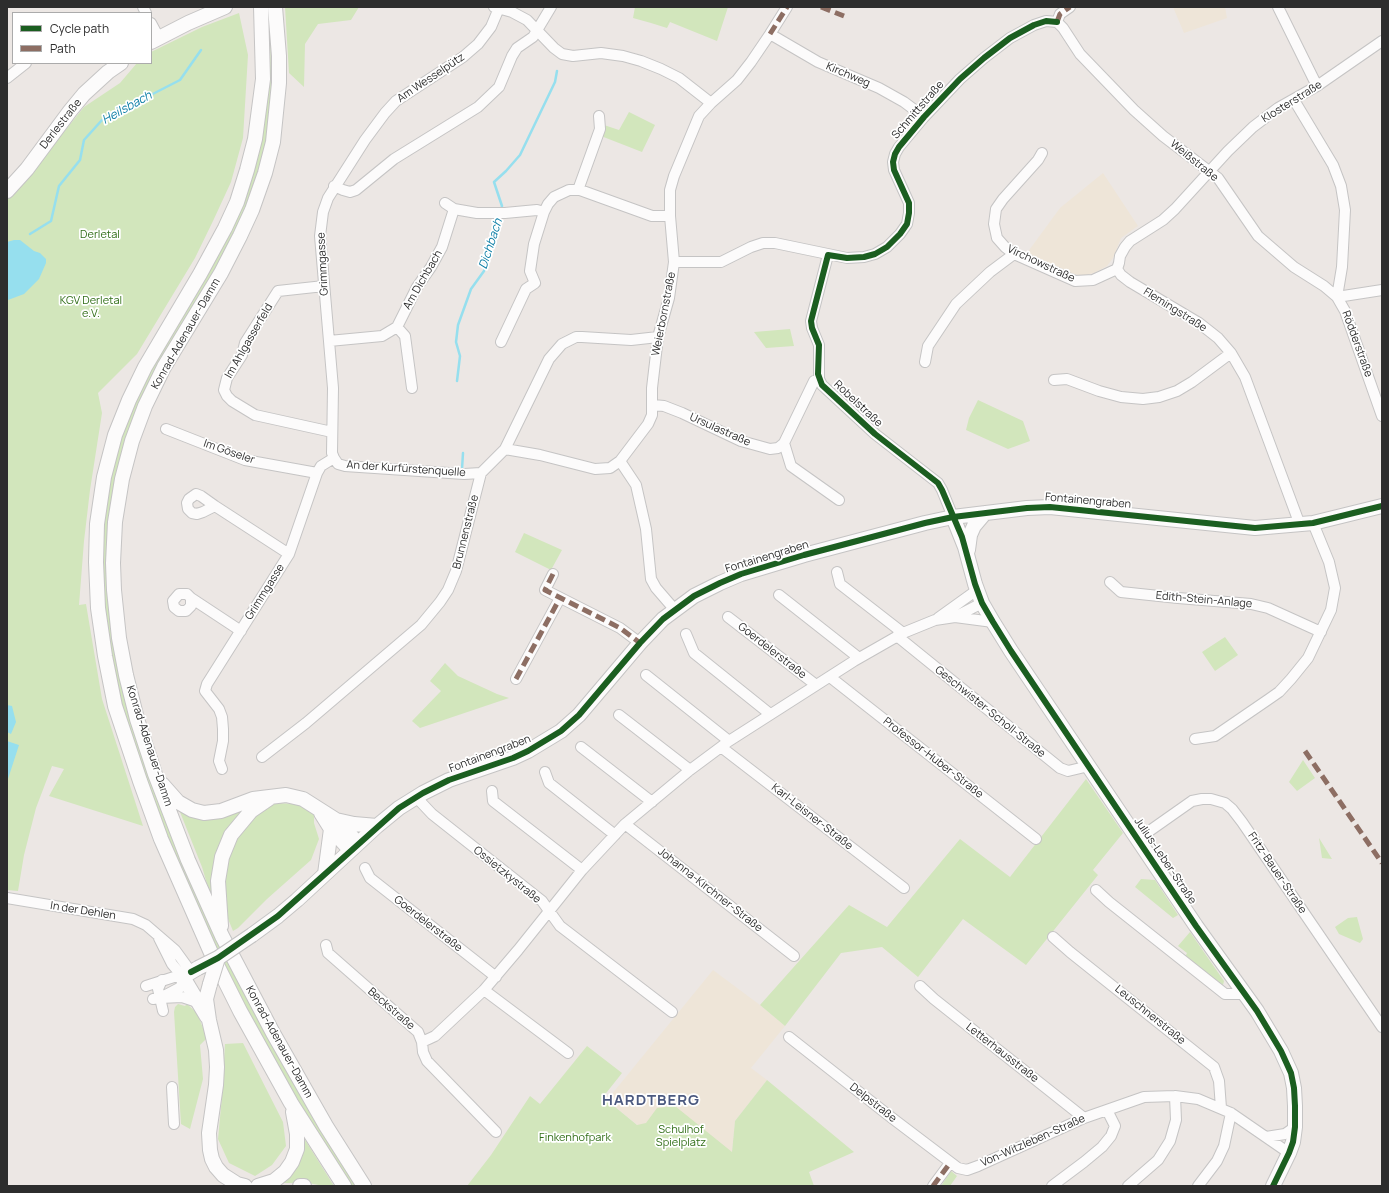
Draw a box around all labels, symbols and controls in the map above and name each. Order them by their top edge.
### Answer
legend [12,12,152,64]
text: Cycle path [50,20,109,37]
text: Path [50,40,76,57]
street label: Am Wesselpütz [395,51,467,105]
street label: Kirchweg [824,60,872,90]
street label: Schmittstraße [889,78,947,142]
street label: Klosterstraße [1259,78,1325,126]
water label: Heilsbach [100,88,154,128]
street label: Derlestraße [37,96,85,152]
street label: Weißstraße [1167,138,1221,184]
water label: Dichbach [476,217,506,271]
park label: Derletal [80,228,120,242]
street label: Grimmgasse [315,232,331,296]
street label: Virchowstraße [1005,243,1077,285]
street label: Am Dichbach [401,248,445,312]
street label: Weierbornstraße [649,271,679,357]
street label: Konrad-Adenauer-Damm [149,276,223,392]
street label: Flemingstraße [1141,285,1209,335]
park label: KGV Derletal e.V. [60,294,122,320]
street label: Im Ahlgasserfeld [222,301,276,381]
street label: Rödderstraße [1339,309,1375,379]
street label: Robelstraße [831,378,885,430]
street label: Ursulastraße [687,411,753,449]
street label: Im Göseler [202,437,256,467]
street label: An der Kurfürstenquelle [346,458,466,480]
street label: Fontainengraben [1044,491,1132,511]
street label: Brunnenstraße [450,493,482,571]
street label: Fontainengraben [724,538,810,576]
street label: Grimmgasse [243,562,287,622]
street label: Edith-Stein-Anlage [1155,589,1253,611]
street label: Goerdelerstraße [735,620,809,682]
street label: Geschwister-Scholl-Straße [932,663,1048,761]
street label: Konrad-Adenauer-Damm [123,684,175,808]
street label: Professor-Huber-Straße [880,715,986,801]
street label: Fontainengraben [447,732,533,776]
street label: Karl-Leisner-Straße [769,781,855,853]
street label: Julius-Leber-Straße [1131,815,1199,907]
street label: Fritz-Bauer-Straße [1245,830,1309,916]
street label: Ossietzkystraße [471,844,543,906]
street label: Johanna-Kirchner-Straße [655,845,765,935]
street label: Goerdelerstraße [391,893,465,955]
street label: In der Dehlen [49,899,117,923]
street label: Leuschnerstraße [1112,983,1188,1047]
street label: Konrad-Adenauer-Damm [243,984,315,1100]
street label: Beckstraße [365,985,417,1033]
street label: Letterhausstraße [963,1021,1041,1085]
street label: Delpstraße [847,1081,899,1125]
district label: HARDTBERG [602,1092,700,1110]
street label: Von-Witzleben-Straße [979,1112,1087,1170]
park label: Schulhof Spielplatz [656,1123,706,1149]
park label: Finkenhofpark [539,1131,611,1145]

